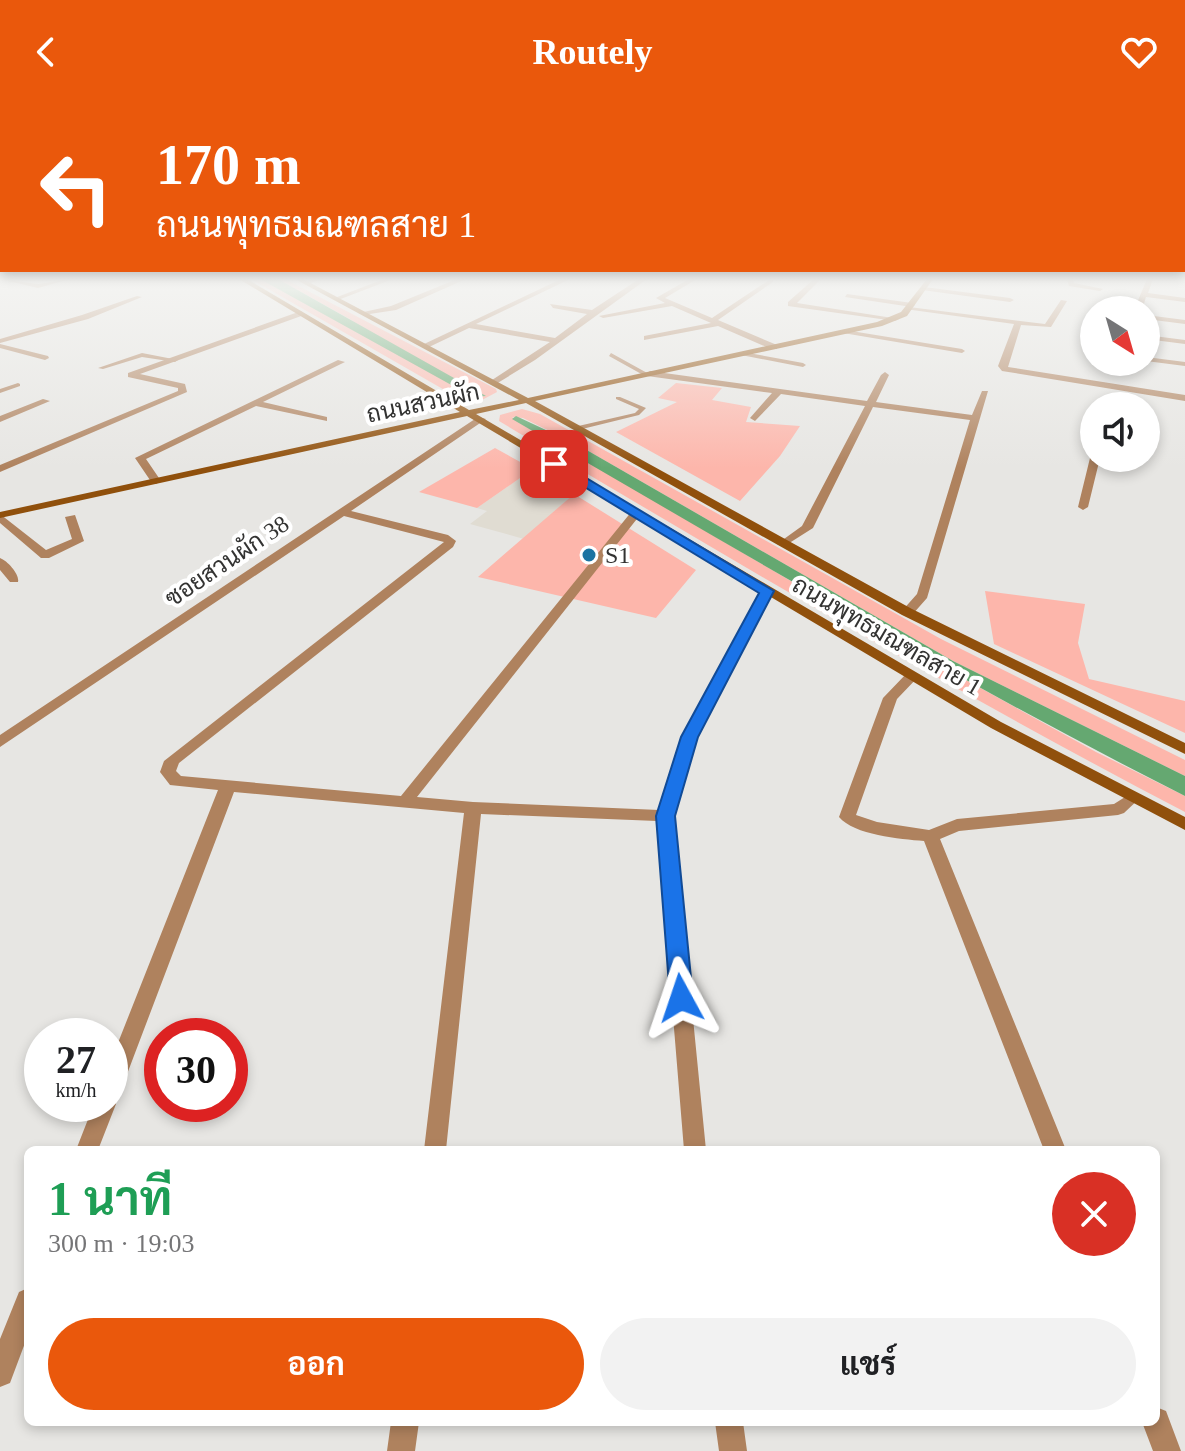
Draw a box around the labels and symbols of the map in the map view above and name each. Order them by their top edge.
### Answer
north arrow [1080,296,1160,376]
street label: ถนนสวนผัก [364,377,482,428]
pin [520,430,588,498]
street label: ซอยสวนผัก 38 [160,509,293,612]
place label: S1 [605,542,630,568]
marker: S1 [580,546,598,564]
street label: ถนนพุทธมณฑลสาย 1 [787,571,986,703]
position arrow [639,956,723,1040]
speed limit sign: 30 [144,1018,248,1122]

